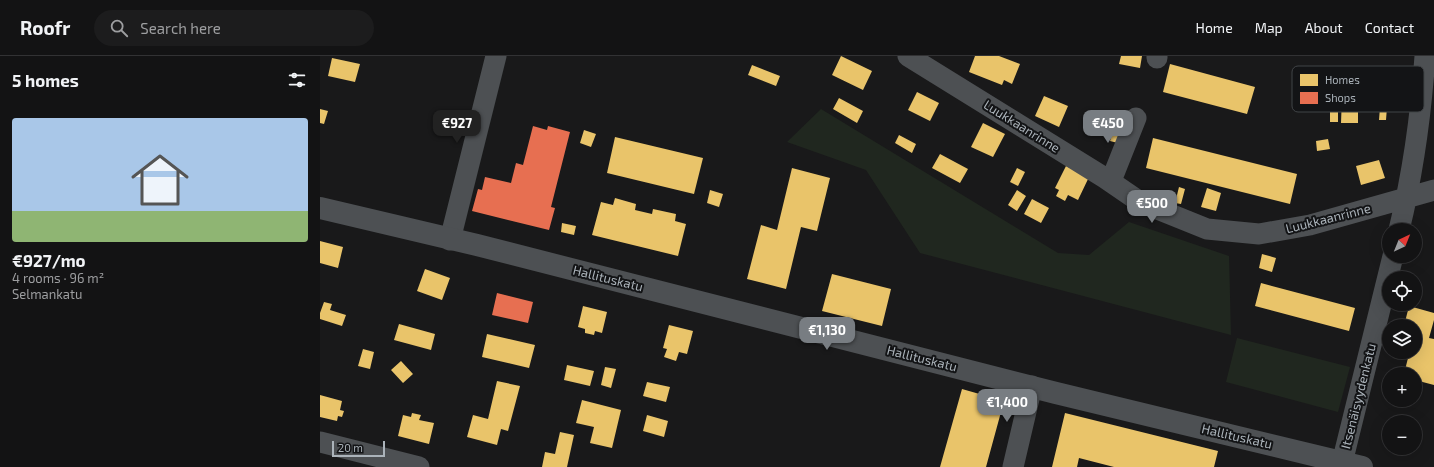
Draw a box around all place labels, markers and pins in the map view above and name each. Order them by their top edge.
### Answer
pin: €927 [433,110,481,144]
pin: €450 [1084,110,1132,144]
pin: €500 [1128,190,1176,224]
pin: €1,130 [794,317,860,351]
pin: €1,400 [974,389,1040,423]

